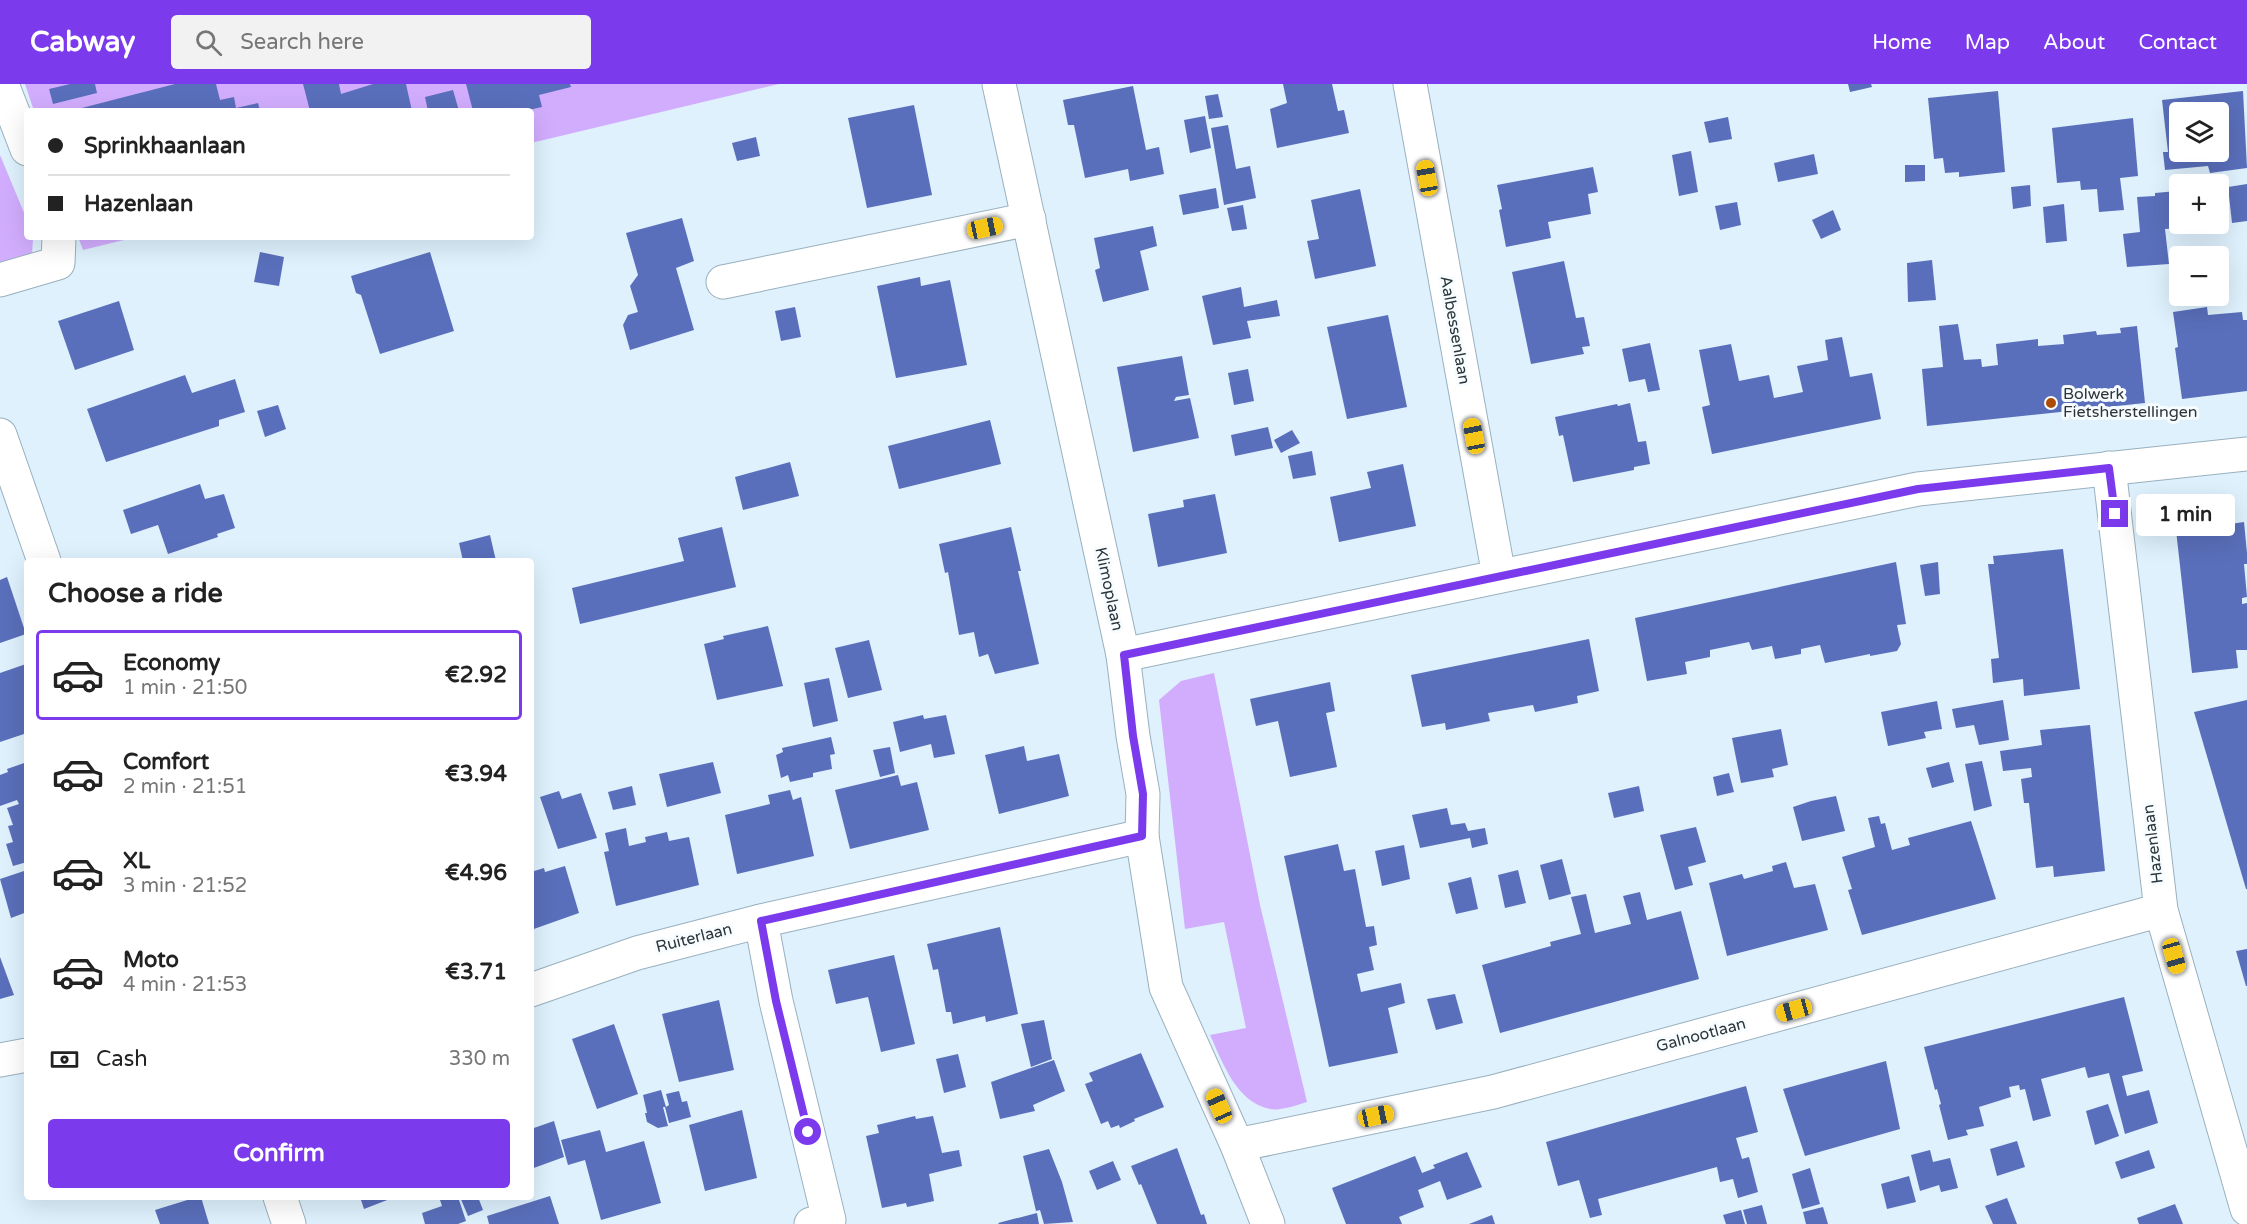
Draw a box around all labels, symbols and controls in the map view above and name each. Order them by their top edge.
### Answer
search box [171,15,591,69]
text: Cabway [30,25,135,59]
icon: search [192,26,225,59]
text: Search here [240,29,364,55]
text: Home [1872,30,1932,55]
text: Map [1965,30,2010,55]
text: About [2043,30,2105,55]
text: Contact [2138,30,2217,55]
map controls [2169,102,2229,306]
button: layers [2169,102,2229,162]
text: Sprinkhaanlaan [84,133,246,159]
car [1415,159,1439,197]
button: + [2169,174,2229,234]
text: Hazenlaan [84,191,193,217]
car [966,215,1004,241]
button: − [2169,246,2229,306]
street label: Aalbessenlaan [1436,274,1474,386]
place label: Bolwerk Fietsherstellingen [2063,384,2198,422]
marker: Bolwerk Fietsherstellingen [2044,396,2058,410]
car [1462,417,1486,455]
callout: 1 min [2136,493,2235,535]
route end [2101,500,2128,527]
text: 1 min [2159,503,2212,527]
street label: Klimoplaan [1090,545,1128,633]
text: Choose a ride [48,577,223,610]
icon: car [51,648,105,702]
text: Economy [123,650,220,676]
text: €2.92 [445,662,507,688]
text: 1 min · 21:50 [123,676,247,700]
icon: car [51,747,105,801]
text: Comfort [123,749,209,775]
text: €3.94 [445,761,507,787]
text: 2 min · 21:51 [123,775,247,799]
street label: Hazenlaan [2138,803,2168,885]
icon: car [51,846,105,900]
text: XL [123,848,150,874]
text: €4.96 [445,860,507,886]
text: 3 min · 21:52 [123,874,247,898]
street label: Ruiterlaan [654,919,734,957]
car [2160,936,2188,976]
icon: car [51,945,105,999]
text: Moto [123,947,179,973]
text: €3.71 [445,959,507,985]
text: 4 min · 21:53 [123,973,247,997]
car [1774,997,1814,1023]
street label: Galnootlaan [1654,1013,1748,1057]
icon: cash [48,1043,81,1076]
text: Cash [96,1046,148,1072]
text: 330 m [449,1047,510,1071]
car [1203,1086,1235,1126]
car [1357,1103,1395,1129]
route start [794,1118,821,1145]
button: Confirm [48,1119,510,1188]

